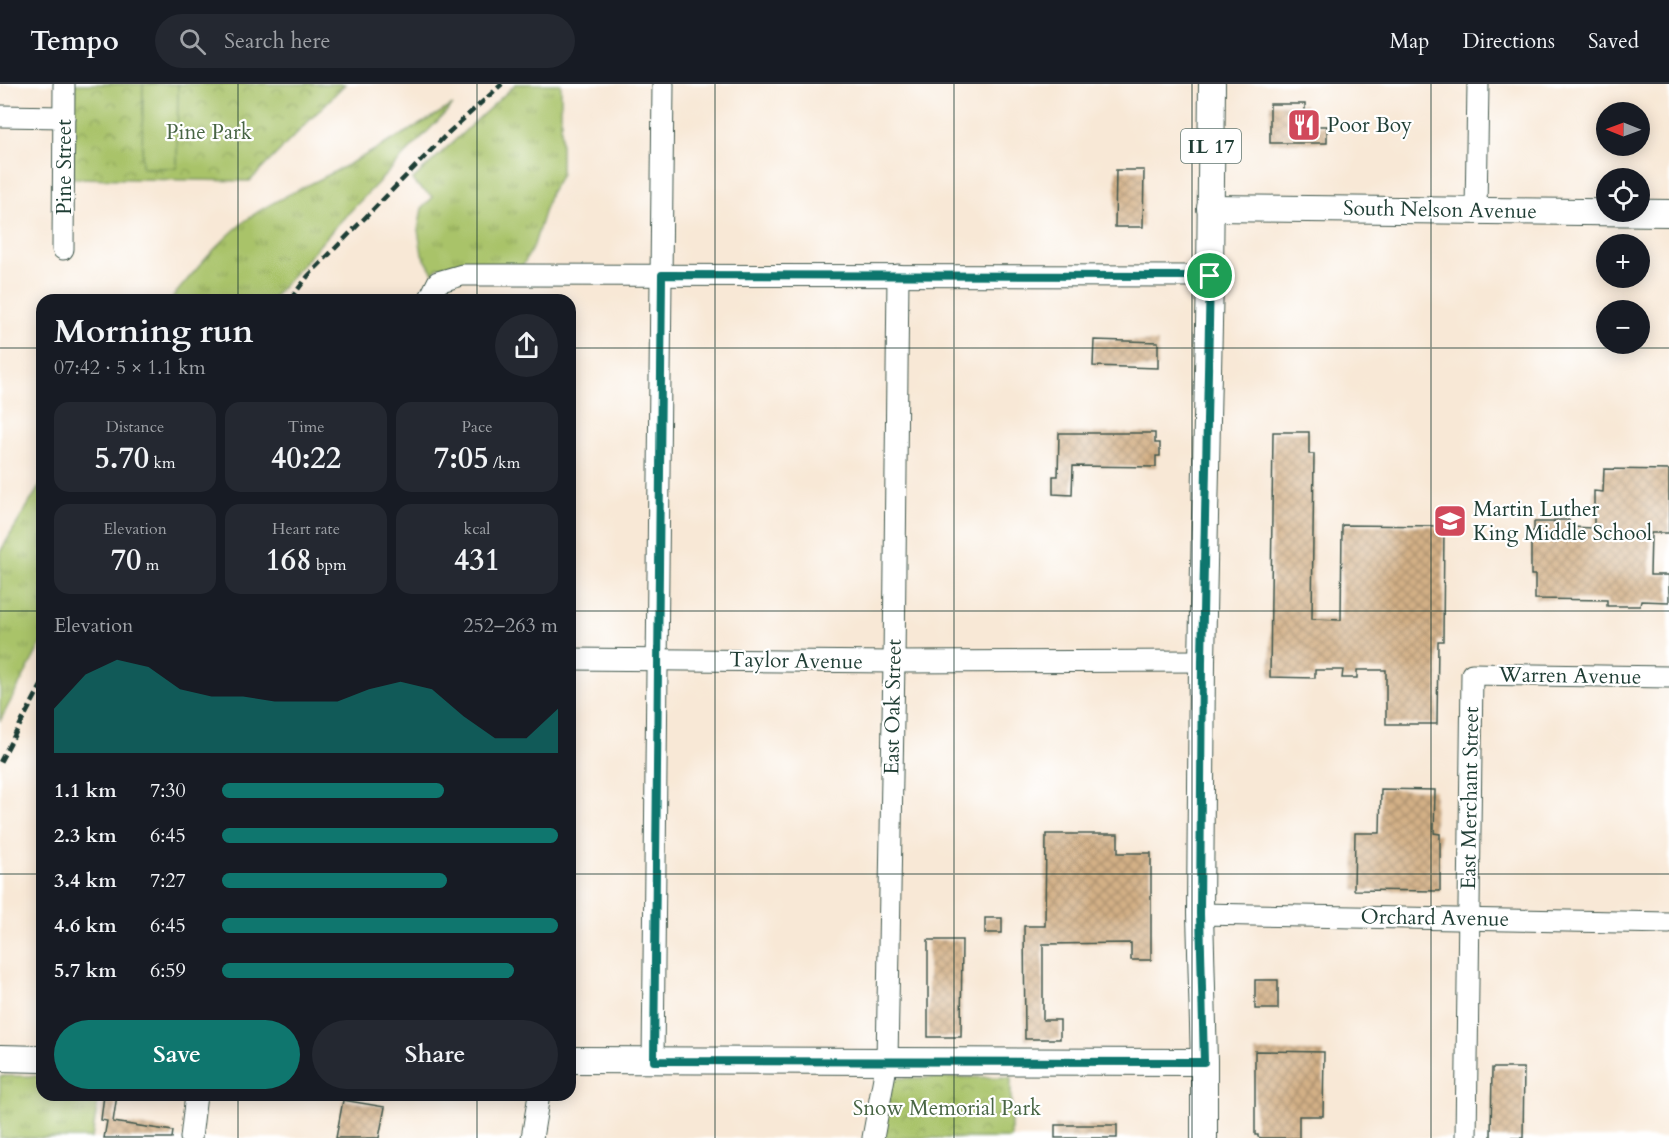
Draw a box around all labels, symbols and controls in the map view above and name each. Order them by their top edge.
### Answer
search box [155,14,575,68]
text: Tempo [30,22,119,60]
icon: search [176,25,209,58]
text: Search here [224,26,331,56]
text: Map [1389,27,1429,56]
text: Directions [1462,27,1555,56]
text: Saved [1588,27,1639,56]
north arrow [1596,102,1650,156]
map controls [1596,102,1650,354]
restaurant icon: Poor Boy [1286,107,1322,143]
place label: Poor Boy [1327,111,1412,140]
park label: Pine Park [166,118,253,147]
street label: Pine Street [50,119,79,215]
road number: IL 17 [1181,129,1241,163]
button: locate [1596,168,1650,222]
street label: South Nelson Avenue [1343,194,1537,226]
button: + [1596,234,1650,288]
pin [1184,250,1235,301]
icon: arrive [1193,259,1226,292]
button: − [1596,300,1650,354]
text: Morning run [54,309,254,354]
button: share [495,314,558,377]
text: 07:42 · 5 × 1.1 km [54,354,206,381]
text: Distance [106,416,164,438]
text: Time [287,416,325,438]
text: Pace [462,416,492,438]
text: 5.70 [94,438,149,479]
text: 40:22 [271,438,341,479]
text: 7:05 [434,438,489,479]
text: km [149,452,176,474]
text: /km [489,452,520,474]
place label: Martin Luther King Middle School [1473,495,1652,548]
school or university icon: Martin Luther King Middle School [1432,503,1468,539]
text: Elevation [103,518,167,540]
text: Heart rate [272,518,340,540]
text: kcal [464,518,490,540]
text: 70 [111,540,141,581]
text: 168 [265,540,312,581]
text: 431 [454,540,500,581]
text: m [141,554,159,576]
text: bpm [312,554,347,576]
text: Elevation [54,612,133,639]
text: 252–263 m [463,612,558,639]
street label: East Oak Street [877,638,909,775]
street label: Taylor Avenue [729,645,863,677]
street label: Warren Avenue [1497,660,1642,692]
street label: East Merchant Street [1454,706,1486,890]
text: 1.1 km [54,777,117,804]
text: 7:30 [150,777,186,804]
text: 2.3 km [54,822,117,849]
text: 6:45 [150,822,186,849]
text: 3.4 km [54,867,117,894]
text: 7:27 [150,867,186,894]
street label: Orchard Avenue [1360,902,1510,934]
text: 4.6 km [54,912,117,939]
text: 6:45 [150,912,186,939]
text: 5.7 km [54,957,117,984]
text: 6:59 [150,957,186,984]
button: Save [54,1020,300,1089]
button: Share [312,1020,558,1089]
park label: Snow Memorial Park [853,1094,1042,1123]

